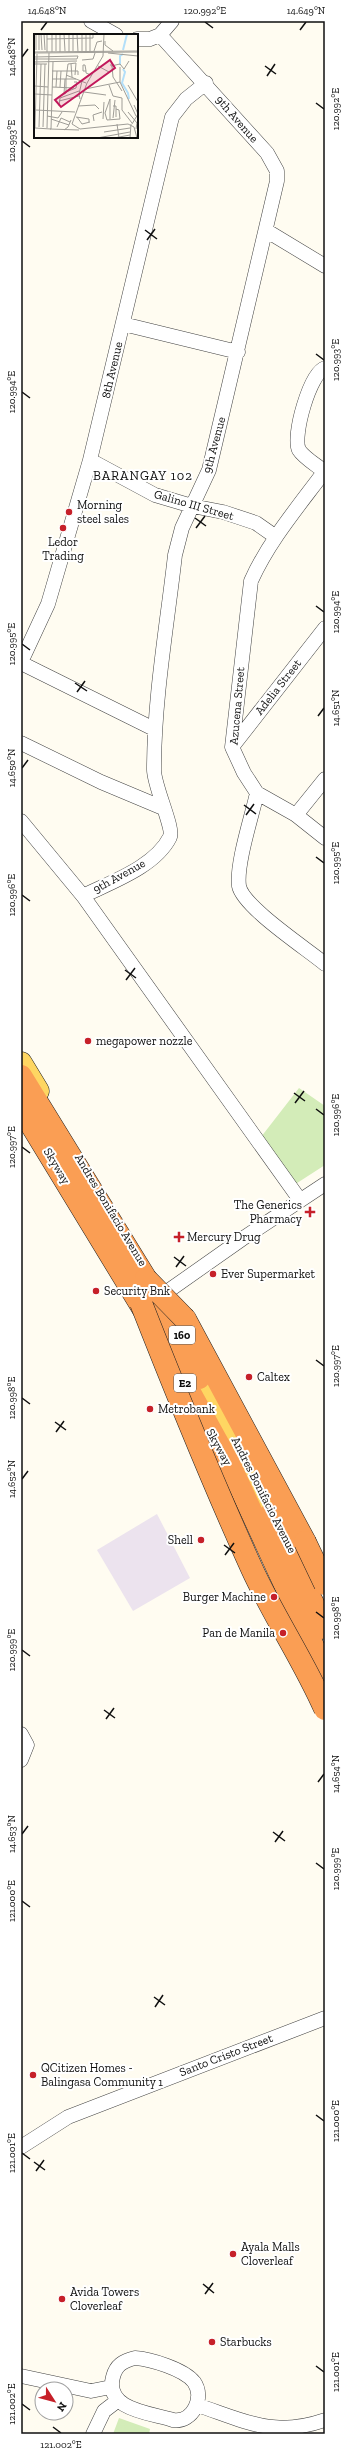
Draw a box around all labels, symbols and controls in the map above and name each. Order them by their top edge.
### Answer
text: 14.648°N [28,5,67,17]
text: 120.992°E [184,5,226,17]
text: 14.649°N [287,5,326,17]
inset map [34,34,138,138]
text: 14.648°N [6,37,18,76]
text: 120.992°E [330,88,342,130]
street label: 9th Avenue [213,93,261,146]
text: 120.993°E [6,120,18,162]
text: 120.993°E [330,339,342,381]
street label: 8th Avenue [99,340,125,400]
text: 120.994°E [6,371,18,413]
street label: 9th Avenue [200,415,228,475]
district label: BARANGAY 102 [93,468,193,483]
street label: Galino III Street [152,487,236,523]
place label: Morning steel sales [77,498,129,526]
marker: Morning steel sales [64,507,74,517]
marker: Ledor Trading [58,523,68,533]
place label: Ledor Trading [42,535,84,563]
text: 120.994°E [330,591,342,633]
text: 120.995°E [6,623,18,665]
street label: Adelia Street [252,656,304,718]
street label: Azucena Street [227,666,247,746]
text: 14.651°N [330,689,342,726]
text: 14.650°N [6,748,18,787]
text: 120.995°E [330,842,342,884]
street label: 9th Avenue [90,856,148,896]
text: 120.996°E [6,874,18,916]
place label: megapower nozzle [96,1034,193,1048]
marker: megapower nozzle [83,1036,93,1046]
text: 120.996°E [330,1094,342,1136]
text: 120.997°E [6,1126,18,1168]
street label: Skyway [41,1145,74,1187]
street label: Andres Bonifacio Avenue [72,1151,150,1269]
place label: The Generics Pharmacy [234,1198,303,1226]
marker: The Generics Pharmacy [305,1207,315,1217]
place label: Mercury Drug [187,1230,261,1244]
marker: Mercury Drug [174,1232,184,1242]
place label: Ever Supermarket [221,1267,315,1281]
marker: Ever Supermarket [208,1269,218,1279]
place label: Security Bnk [104,1284,171,1298]
marker: Security Bnk [91,1286,101,1296]
road number: 160 [169,1326,195,1344]
text: 120.997°E [330,1345,342,1387]
place label: Caltex [257,1370,290,1384]
marker: Caltex [244,1372,254,1382]
road number: E2 [174,1374,196,1392]
text: 120.998°E [6,1377,18,1419]
place label: Metrobank [158,1402,216,1416]
marker: Metrobank [145,1404,155,1414]
street label: Skyway [203,1426,235,1468]
street label: Andres Bonifacio Avenue [229,1435,300,1556]
text: 14.652°N [6,1459,18,1498]
place label: Shell [168,1533,193,1547]
marker: Shell [196,1535,206,1545]
place label: Burger Machine [183,1590,266,1604]
marker: Burger Machine [269,1592,279,1602]
text: 120.998°E [330,1597,342,1639]
place label: Pan de Manila [202,1626,275,1640]
marker: Pan de Manila [278,1628,288,1638]
text: 120.999°E [6,1629,18,1671]
text: 14.654°N [330,1754,342,1793]
text: 14.653°N [6,1814,18,1853]
text: 120.999°E [330,1848,342,1890]
text: 121.000°E [6,1880,18,1922]
street label: Santo Cristo Street [177,2031,275,2079]
place label: QCitizen Homes - Balingasa Community 1 [41,2061,163,2089]
marker: QCitizen Homes - Balingasa Community 1 [28,2070,38,2080]
text: 121.000°E [330,2100,342,2142]
text: 121.001°E [6,2133,18,2173]
place label: Ayala Malls Cloverleaf [241,2240,300,2268]
marker: Ayala Malls Cloverleaf [228,2249,238,2259]
place label: Avida Towers Cloverleaf [70,2285,139,2313]
marker: Avida Towers Cloverleaf [57,2294,67,2304]
place label: Starbucks [220,2335,272,2349]
marker: Starbucks [207,2337,217,2347]
text: 121.001°E [330,2352,342,2392]
north arrow [34,2381,74,2421]
text: 121.002°E [6,2383,18,2425]
text: N [54,2399,69,2414]
text: 121.002°E [40,2439,82,2451]

